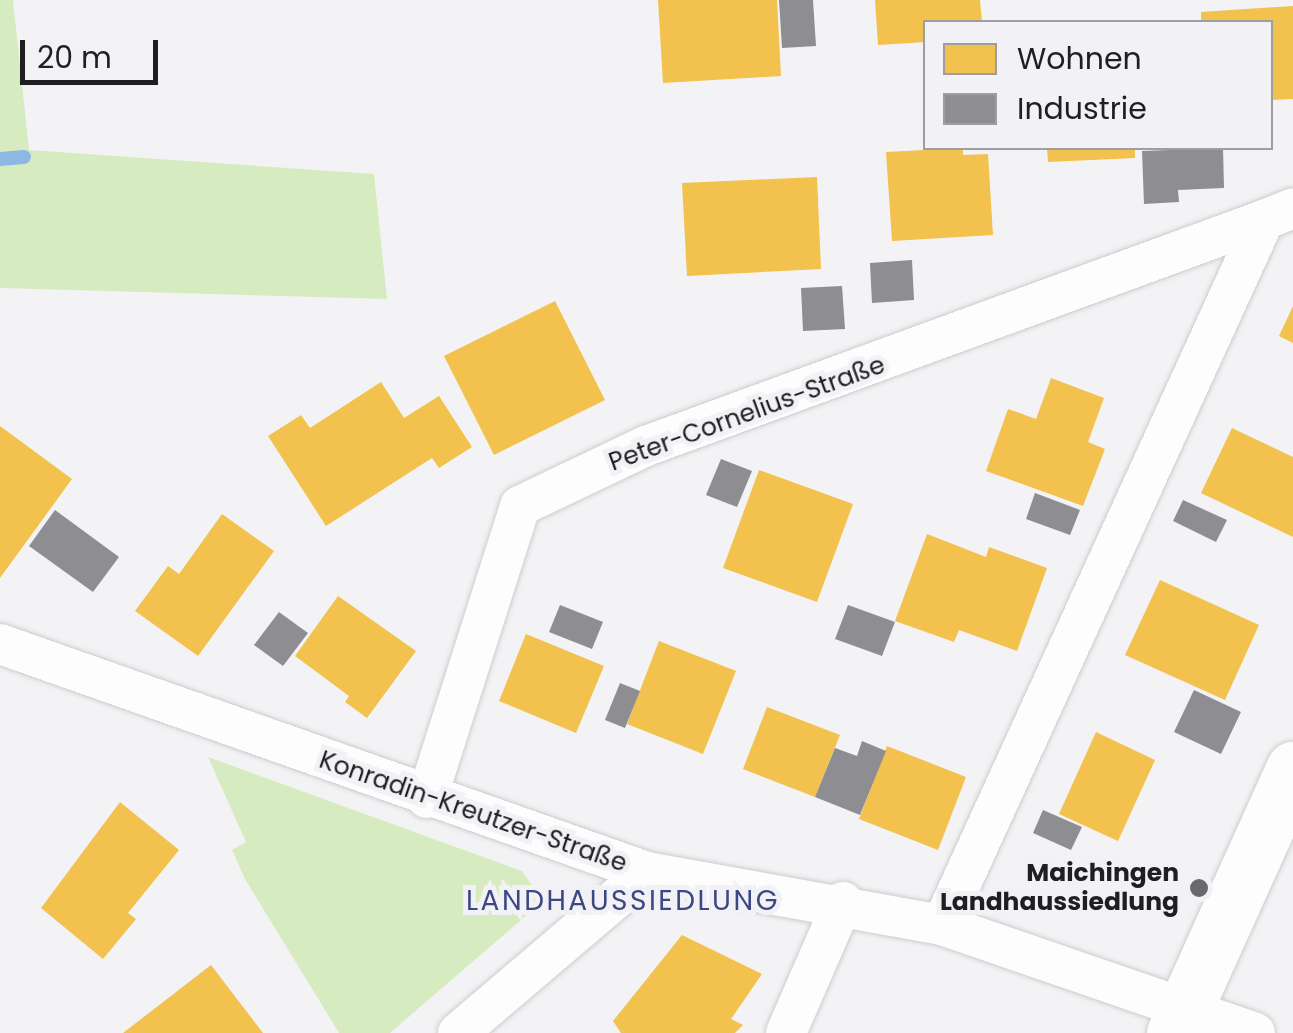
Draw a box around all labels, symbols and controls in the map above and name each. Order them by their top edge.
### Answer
scale bar [25,20,162,82]
legend [923,20,1273,150]
text: 20 m [37,36,112,79]
text: Wohnen [1017,37,1142,80]
text: Industrie [1017,87,1147,130]
street label: Peter-Cornelius-Straße [605,350,889,478]
street label: Konradin-Kreutzer-Straße [315,745,631,879]
place label: Maichingen Landhaussiedlung [940,859,1179,918]
marker: Maichingen Landhaussiedlung [1188,877,1210,899]
district label: LANDHAUSSIEDLUNG [466,884,780,918]

